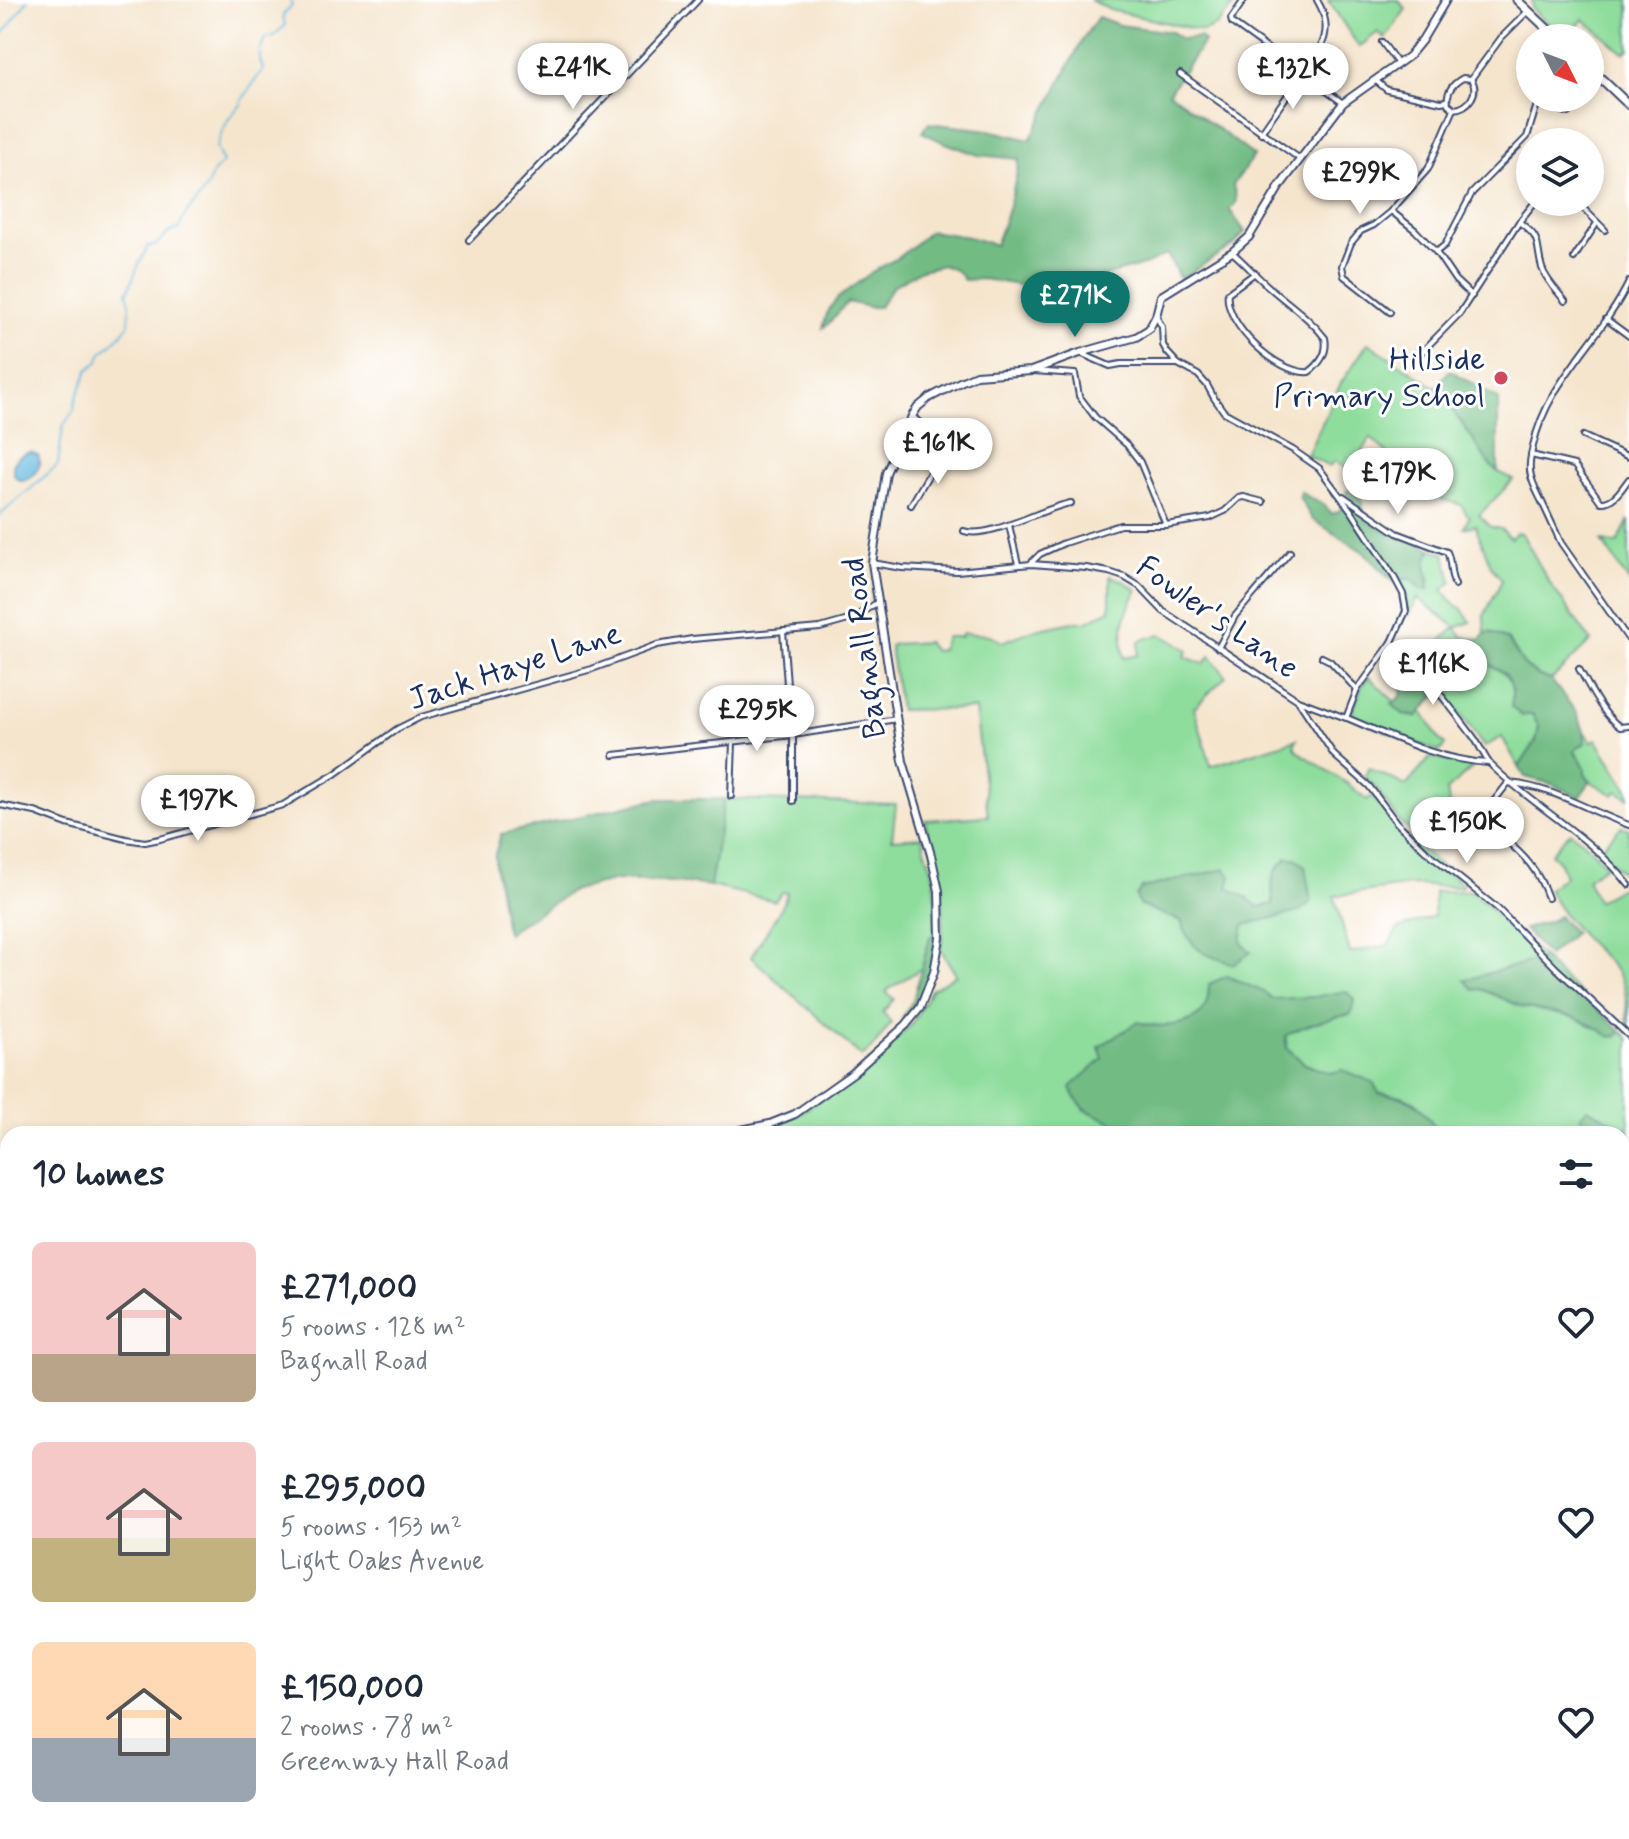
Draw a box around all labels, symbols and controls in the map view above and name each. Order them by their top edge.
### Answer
north arrow [1516,24,1604,112]
map controls [1516,24,1604,216]
pin: £241K [517,43,629,111]
pin: £132K [1237,43,1349,111]
text: £241K [535,52,611,86]
text: £132K [1256,52,1330,86]
button: layers [1516,128,1604,216]
pin: £299K [1304,148,1416,216]
text: £299K [1321,157,1399,191]
pin: £271K [1019,271,1131,339]
text: £271K [1039,280,1111,314]
place label: Hillside Primary School [1273,339,1485,418]
marker: Hillside Primary School [1492,369,1510,387]
pin: £161K [882,418,994,486]
text: £161K [902,427,974,461]
pin: £179K [1342,448,1454,516]
text: £179K [1361,457,1435,491]
street label: Fowler's Lane [1127,547,1307,689]
street label: Bagnall Road [833,555,900,741]
street label: Jack Haye Lane [403,613,627,721]
pin: £116K [1377,639,1489,707]
text: £116K [1397,648,1469,682]
pin: £295K [701,685,813,753]
text: £295K [717,694,797,728]
pin: £197K [142,775,254,843]
text: £197K [159,784,237,818]
pin: £150K [1411,797,1523,865]
text: £150K [1428,806,1506,840]
text: 10 homes [32,1152,165,1197]
icon: filters [1554,1152,1598,1196]
text: £271,000 [280,1266,417,1311]
icon: home [96,1274,192,1370]
icon: heart [1554,1300,1598,1344]
text: 5 rooms · 128 m² [280,1311,465,1345]
text: Bagnall Road [280,1345,428,1379]
text: £295,000 [280,1466,426,1511]
icon: home [96,1474,192,1570]
icon: heart [1554,1500,1598,1544]
text: 5 rooms · 153 m² [280,1511,462,1545]
text: Light Oaks Avenue [280,1545,484,1579]
text: £150,000 [280,1666,424,1711]
icon: home [96,1674,192,1770]
icon: heart [1554,1700,1598,1744]
text: 2 rooms · 78 m² [280,1711,453,1745]
text: Greenway Hall Road [280,1745,509,1779]

